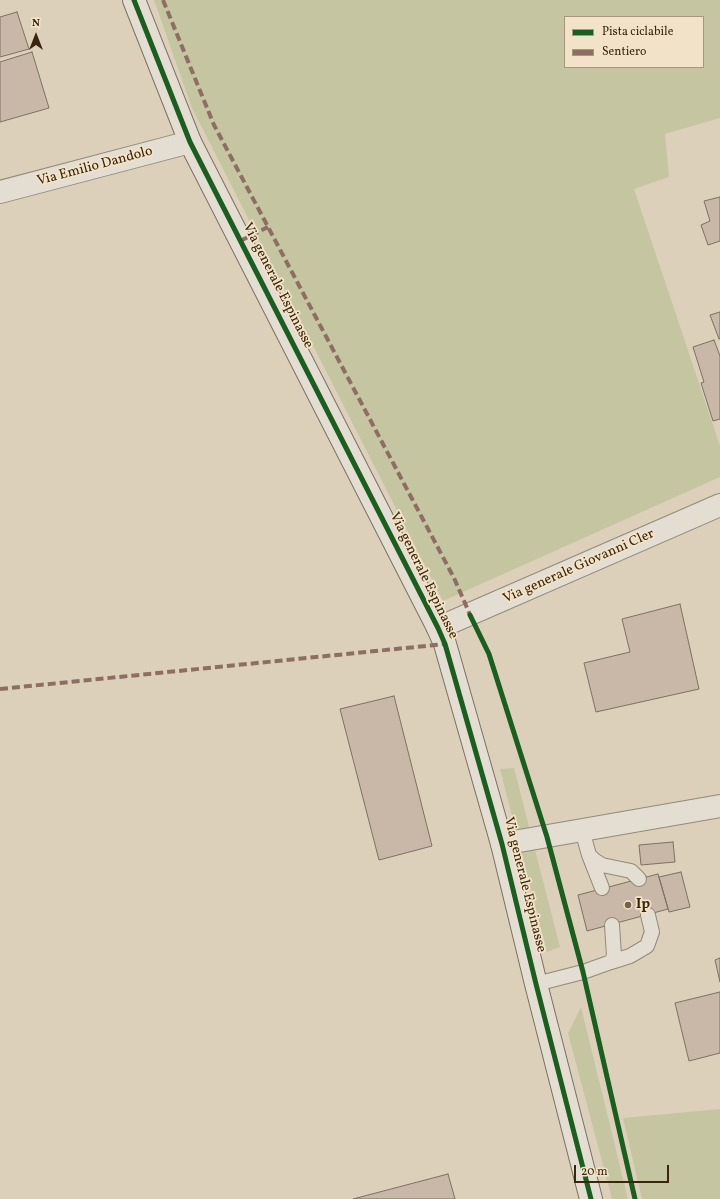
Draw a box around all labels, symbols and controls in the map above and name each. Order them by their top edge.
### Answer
north arrow [16,16,56,56]
text: N [32,16,40,31]
legend [564,16,704,68]
text: Pista ciclabile [602,24,673,40]
text: Sentiero [602,44,646,60]
street label: Via Emilio Dandolo [35,143,155,191]
street label: Via generale Espinasse [238,220,316,352]
street label: Via generale Espinasse [385,510,461,642]
street label: Via generale Giovanni Cler [501,526,657,608]
street label: Via generale Espinasse [499,816,549,954]
place label: Ip [636,897,650,913]
marker: Ip [623,900,633,910]
scale bar [576,1157,671,1183]
text: 20 m [581,1164,608,1180]

